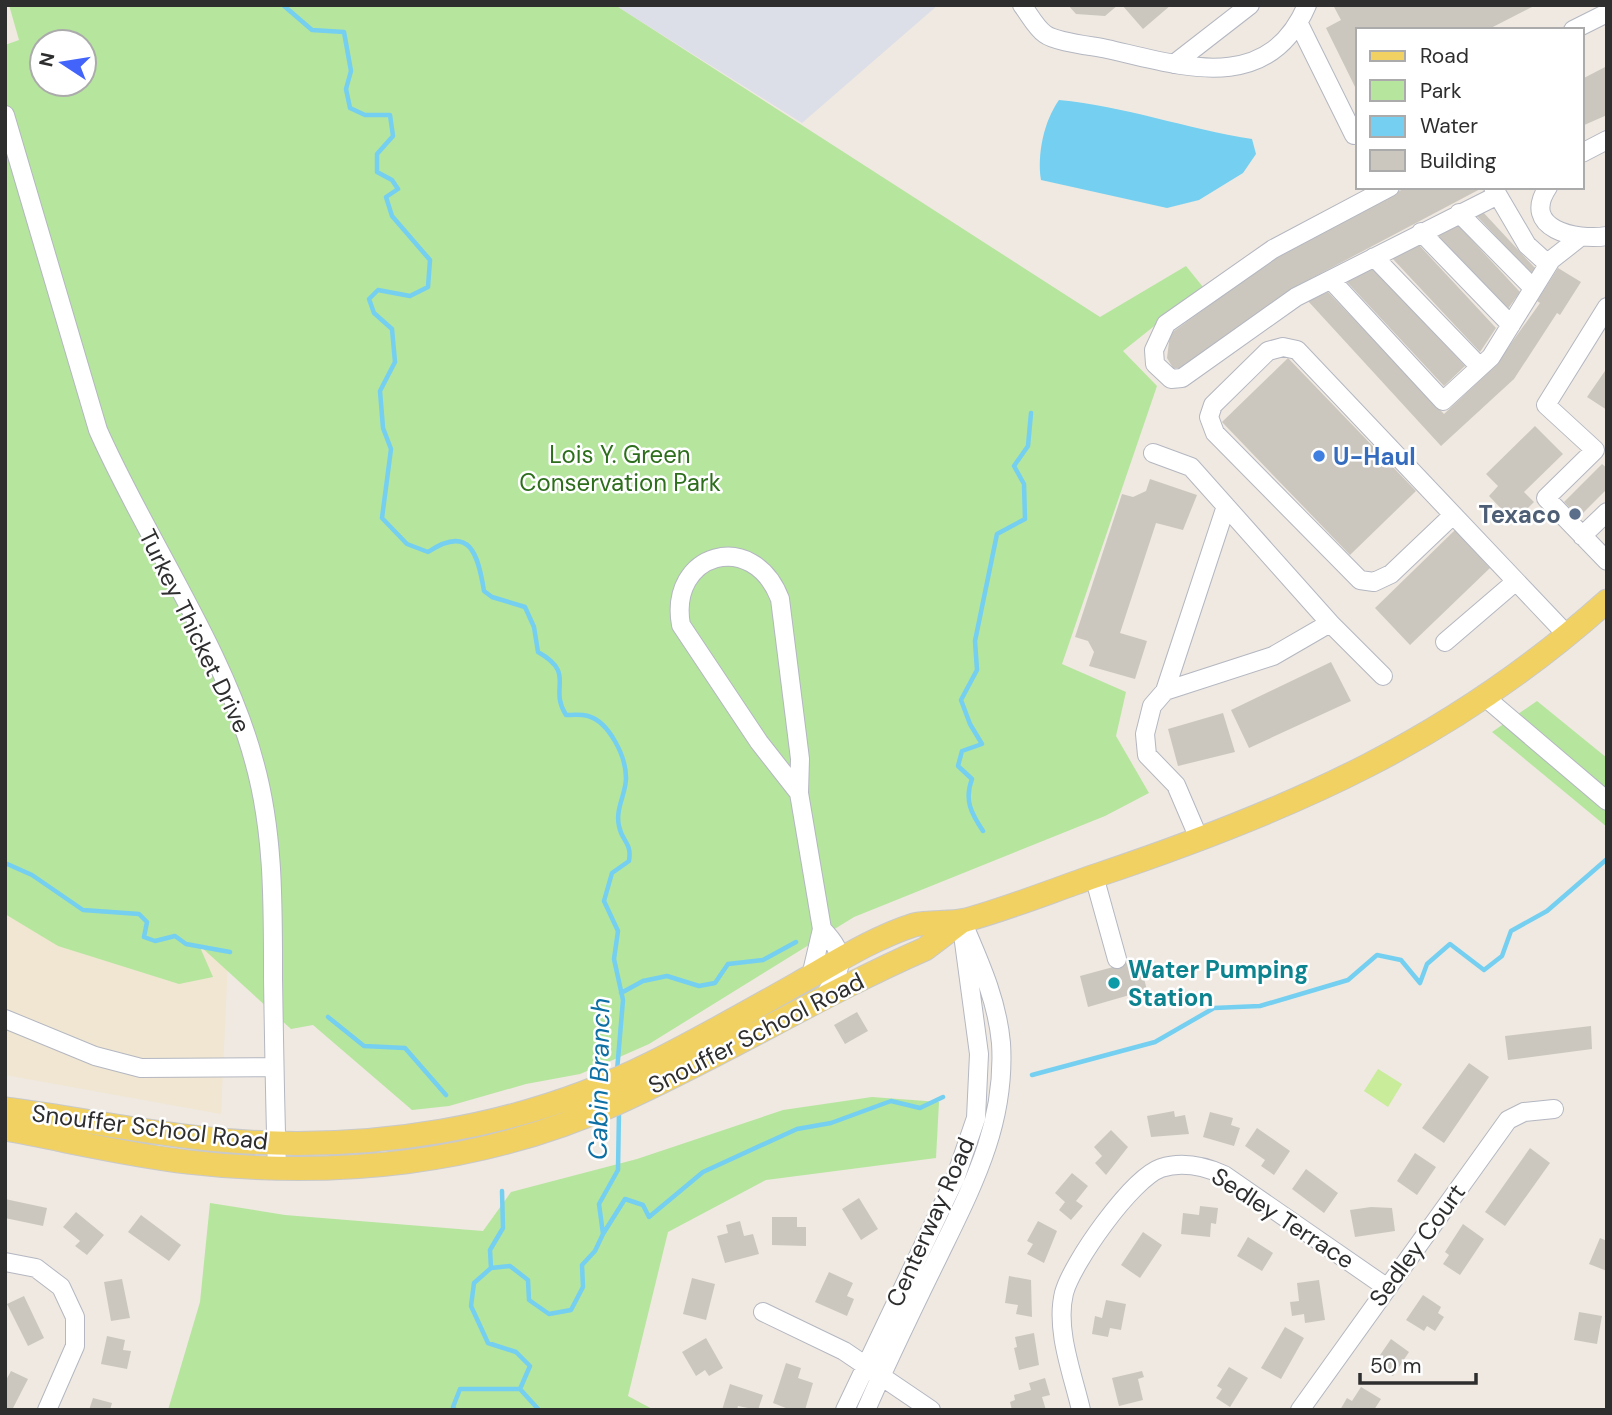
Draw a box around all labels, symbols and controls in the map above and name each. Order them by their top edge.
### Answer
north arrow [28,28,98,98]
legend [1356,28,1584,189]
text: Road [1420,42,1469,70]
text: N [33,50,61,69]
text: Park [1420,77,1462,105]
text: Water [1420,112,1478,140]
text: Building [1420,147,1497,175]
park label: Lois Y. Green Conservation Park [519,439,721,498]
place label: U-Haul [1333,441,1416,472]
marker: U-Haul [1311,448,1327,464]
place label: Texaco [1479,499,1561,530]
marker: Texaco [1567,506,1583,522]
street label: Turkey Thicket Drive [132,524,258,738]
place label: Water Pumping Station [1128,954,1308,1013]
street label: Snouffer School Road [643,965,869,1101]
marker: Water Pumping Station [1106,975,1122,991]
water label: Cabin Branch [581,998,617,1160]
street label: Snouffer School Road [30,1097,270,1157]
street label: Centerway Road [879,1132,981,1312]
street label: Sedley Terrace [1206,1160,1360,1276]
street label: Sedley Court [1362,1178,1472,1312]
scale bar [1360,1342,1476,1386]
text: 50 m [1370,1352,1421,1380]

